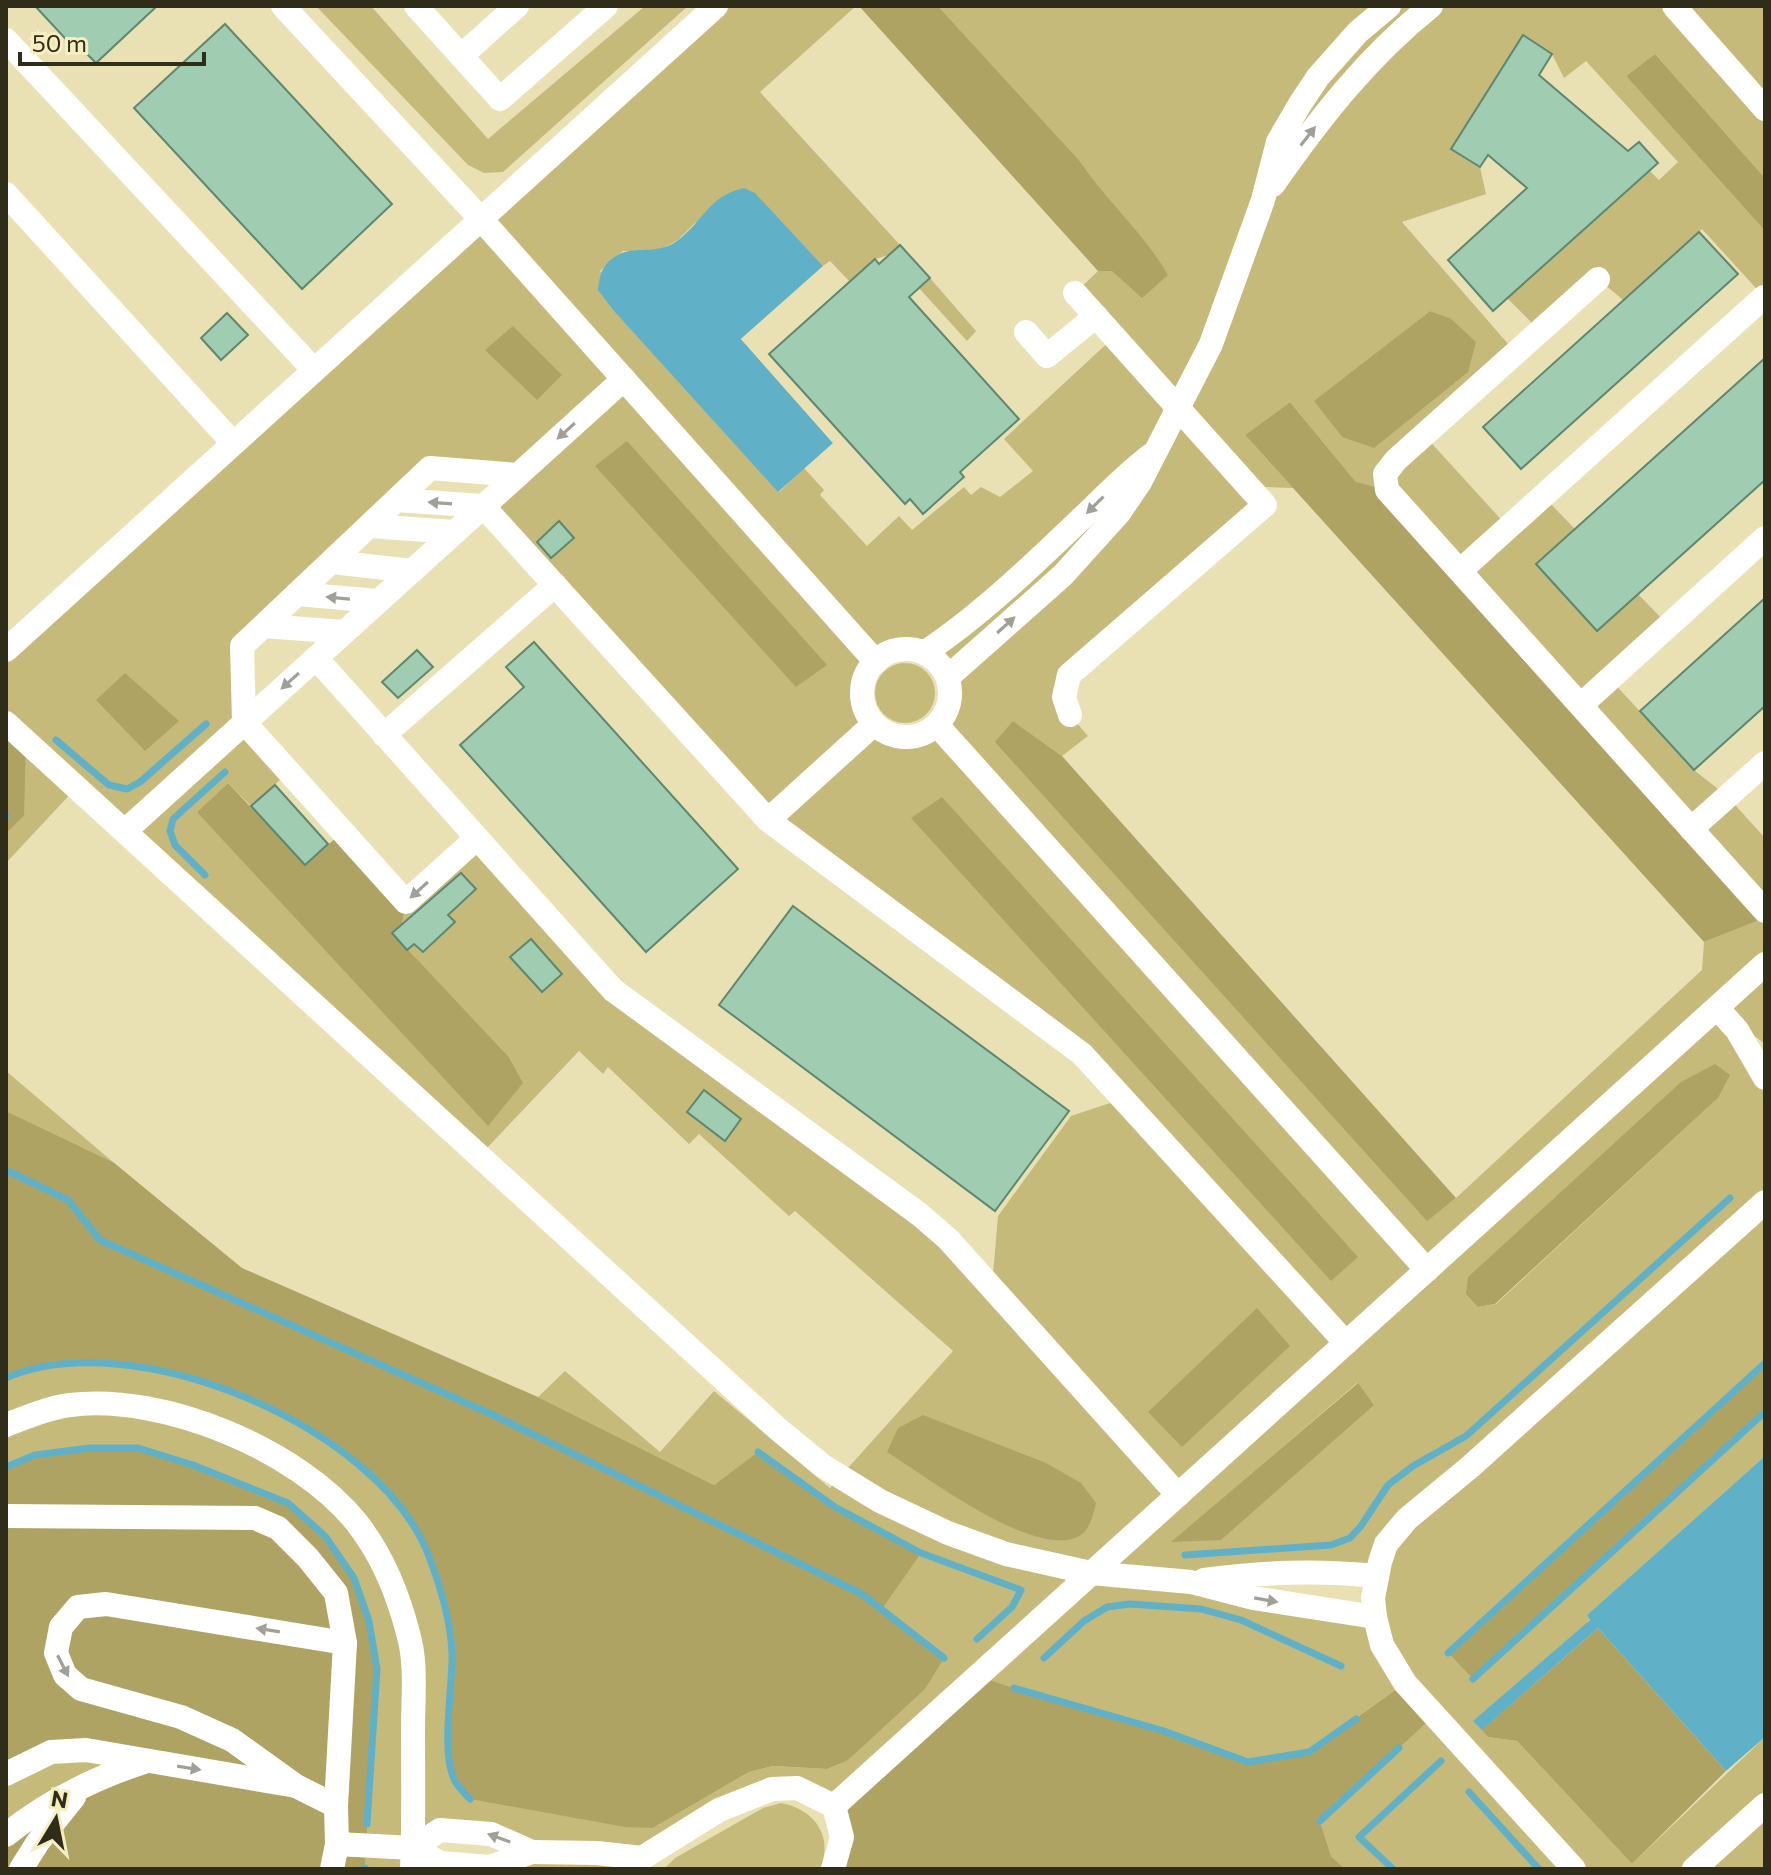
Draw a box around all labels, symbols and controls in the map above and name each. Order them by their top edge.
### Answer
scale bar [20,16,204,66]
text: 50 m [32,28,87,57]
one-way arrow [1299,126,1315,146]
one-way arrow [556,422,576,440]
one-way arrow [1086,495,1105,514]
one-way arrow [427,496,452,509]
one-way arrow [325,591,350,604]
one-way arrow [996,617,1015,635]
one-way arrow [281,671,300,689]
one-way arrow [410,881,429,899]
one-way arrow [1254,1595,1279,1607]
one-way arrow [255,1623,280,1636]
one-way arrow [55,1655,69,1677]
one-way arrow [177,1763,202,1775]
north arrow [16,1779,96,1859]
text: N [49,1784,70,1814]
one-way arrow [487,1831,511,1844]

